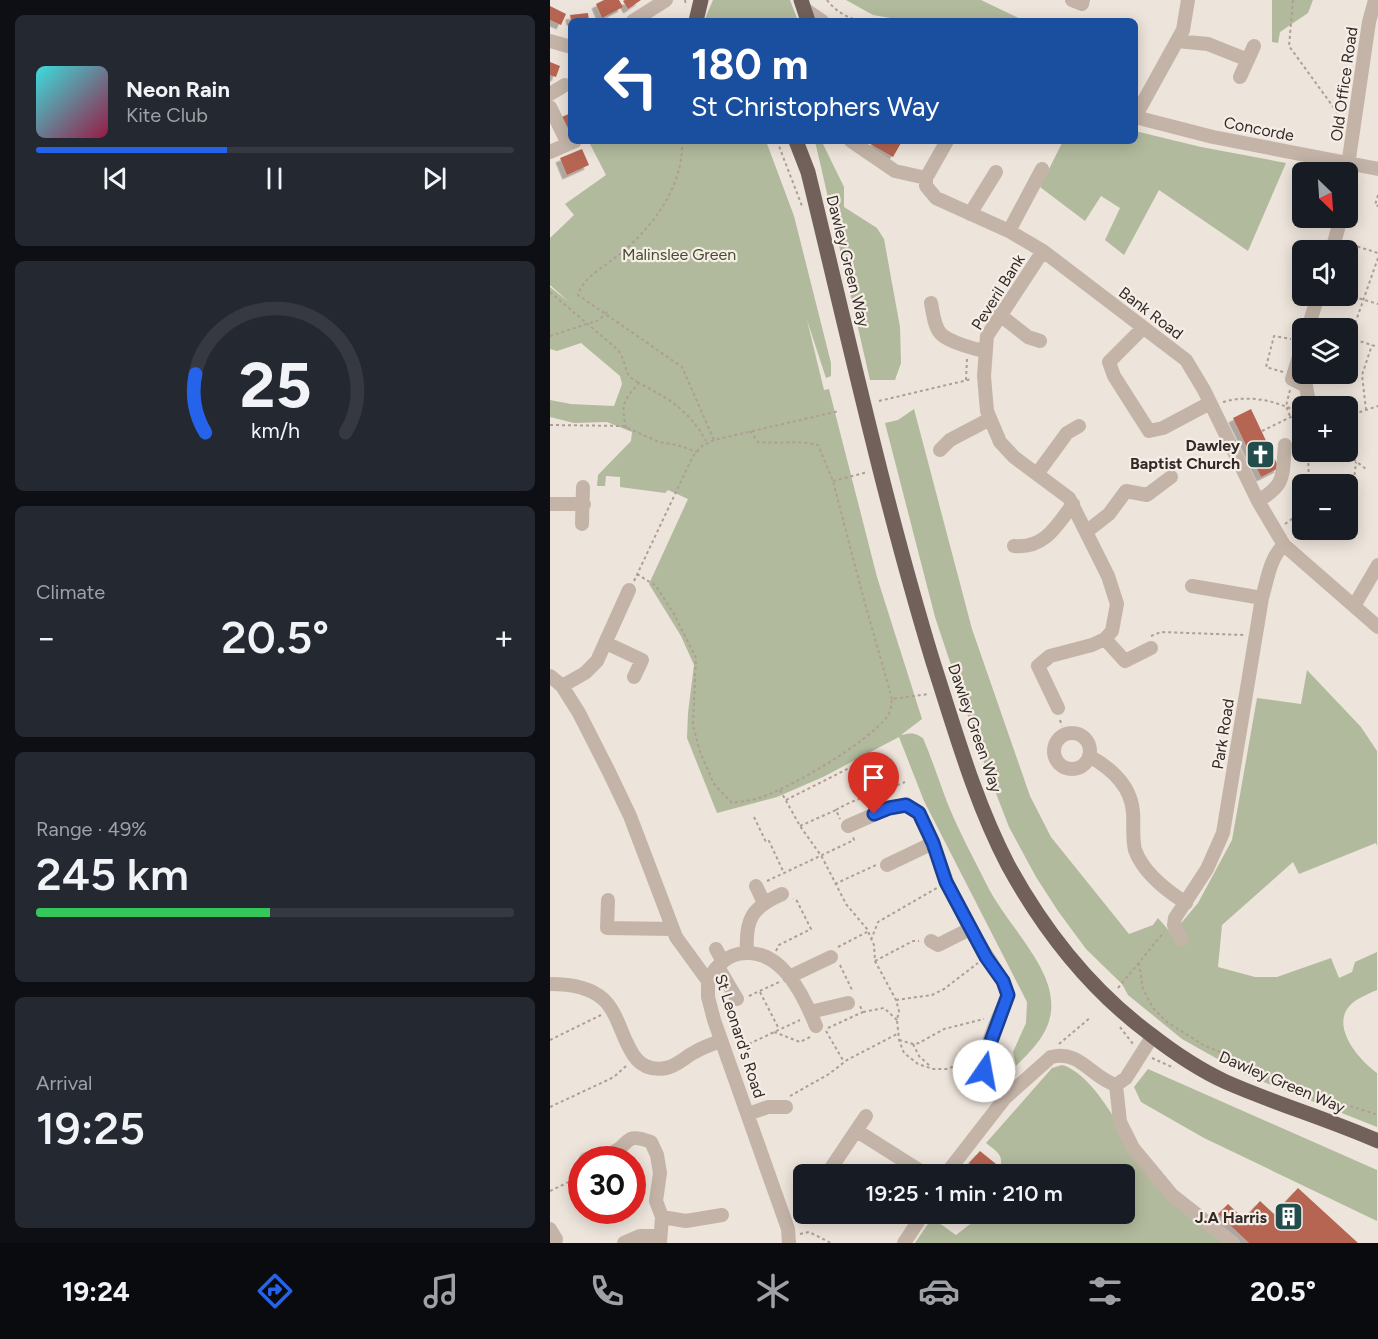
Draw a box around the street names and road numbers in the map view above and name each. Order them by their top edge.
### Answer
street label: Old Office Road [1327,26,1361,142]
street label: Concorde [1222,113,1296,145]
street label: Dawley Green Way [822,193,874,329]
street label: Peveril Bank [967,250,1029,333]
street label: Bank Road [1115,283,1187,343]
street label: Dawley Green Way [944,661,1006,796]
street label: Park Road [1208,697,1238,771]
street label: St Leonard's Road [711,971,769,1101]
street label: Dawley Green Way [1216,1047,1348,1117]

